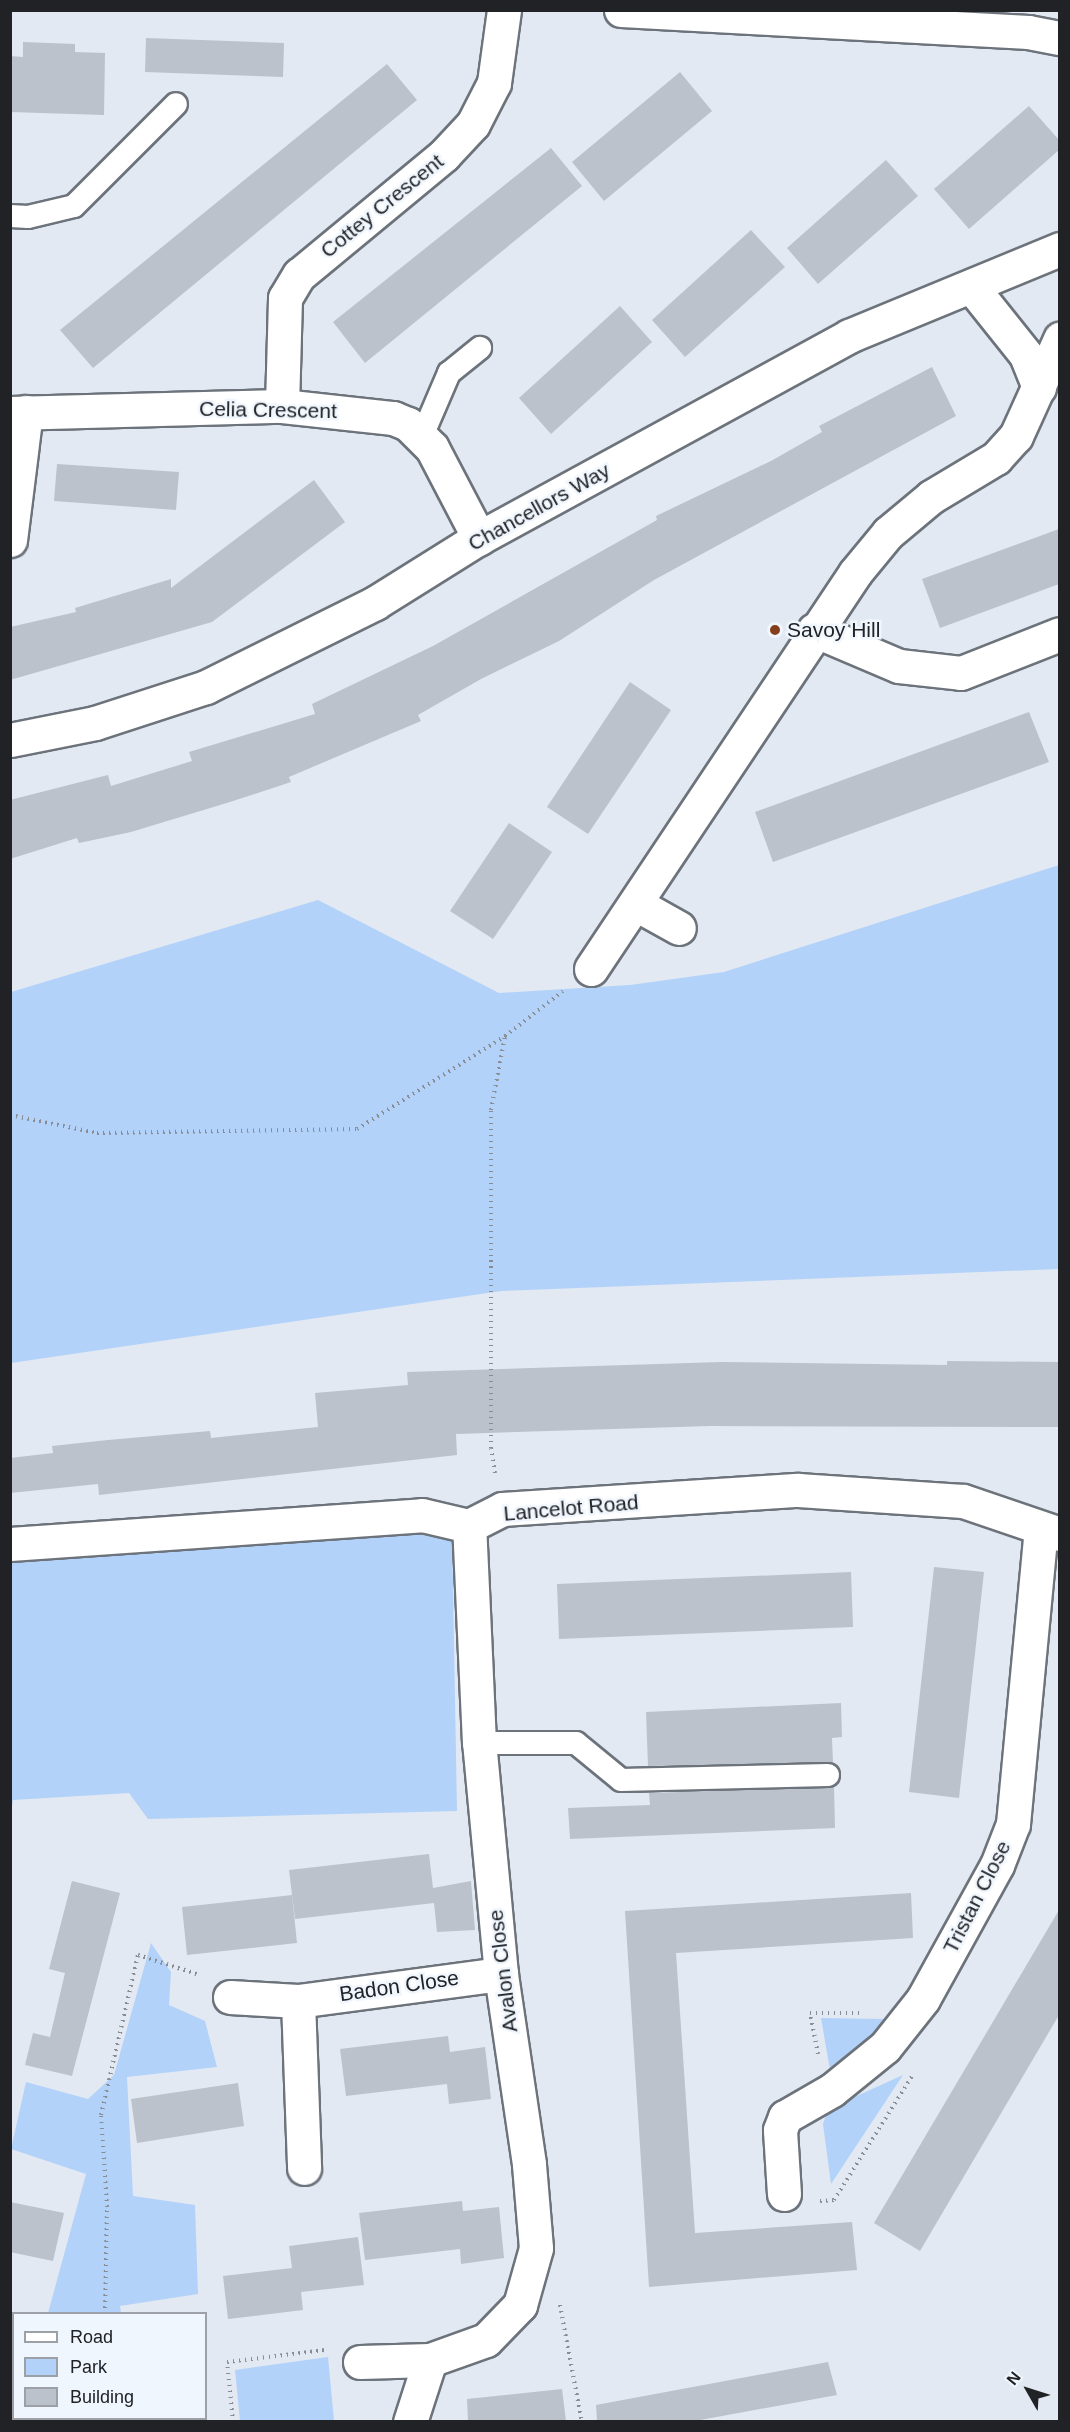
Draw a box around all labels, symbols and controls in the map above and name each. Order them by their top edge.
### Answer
street label: Cottey Crescent [316,149,448,263]
street label: Celia Crescent [199,396,337,424]
street label: Chancellors Way [464,458,614,556]
place label: Savoy Hill [787,617,880,643]
marker: Savoy Hill [768,623,782,637]
street label: Lancelot Road [502,1490,640,1526]
street label: Tristan Close [938,1837,1016,1957]
street label: Avalon Close [483,1908,523,2034]
street label: Badon Close [338,1965,460,2007]
legend [12,2312,207,2420]
text: Road [70,2327,113,2347]
text: Park [70,2357,107,2377]
north arrow [998,2360,1058,2420]
text: N [1003,2369,1024,2388]
text: Building [70,2387,134,2407]

